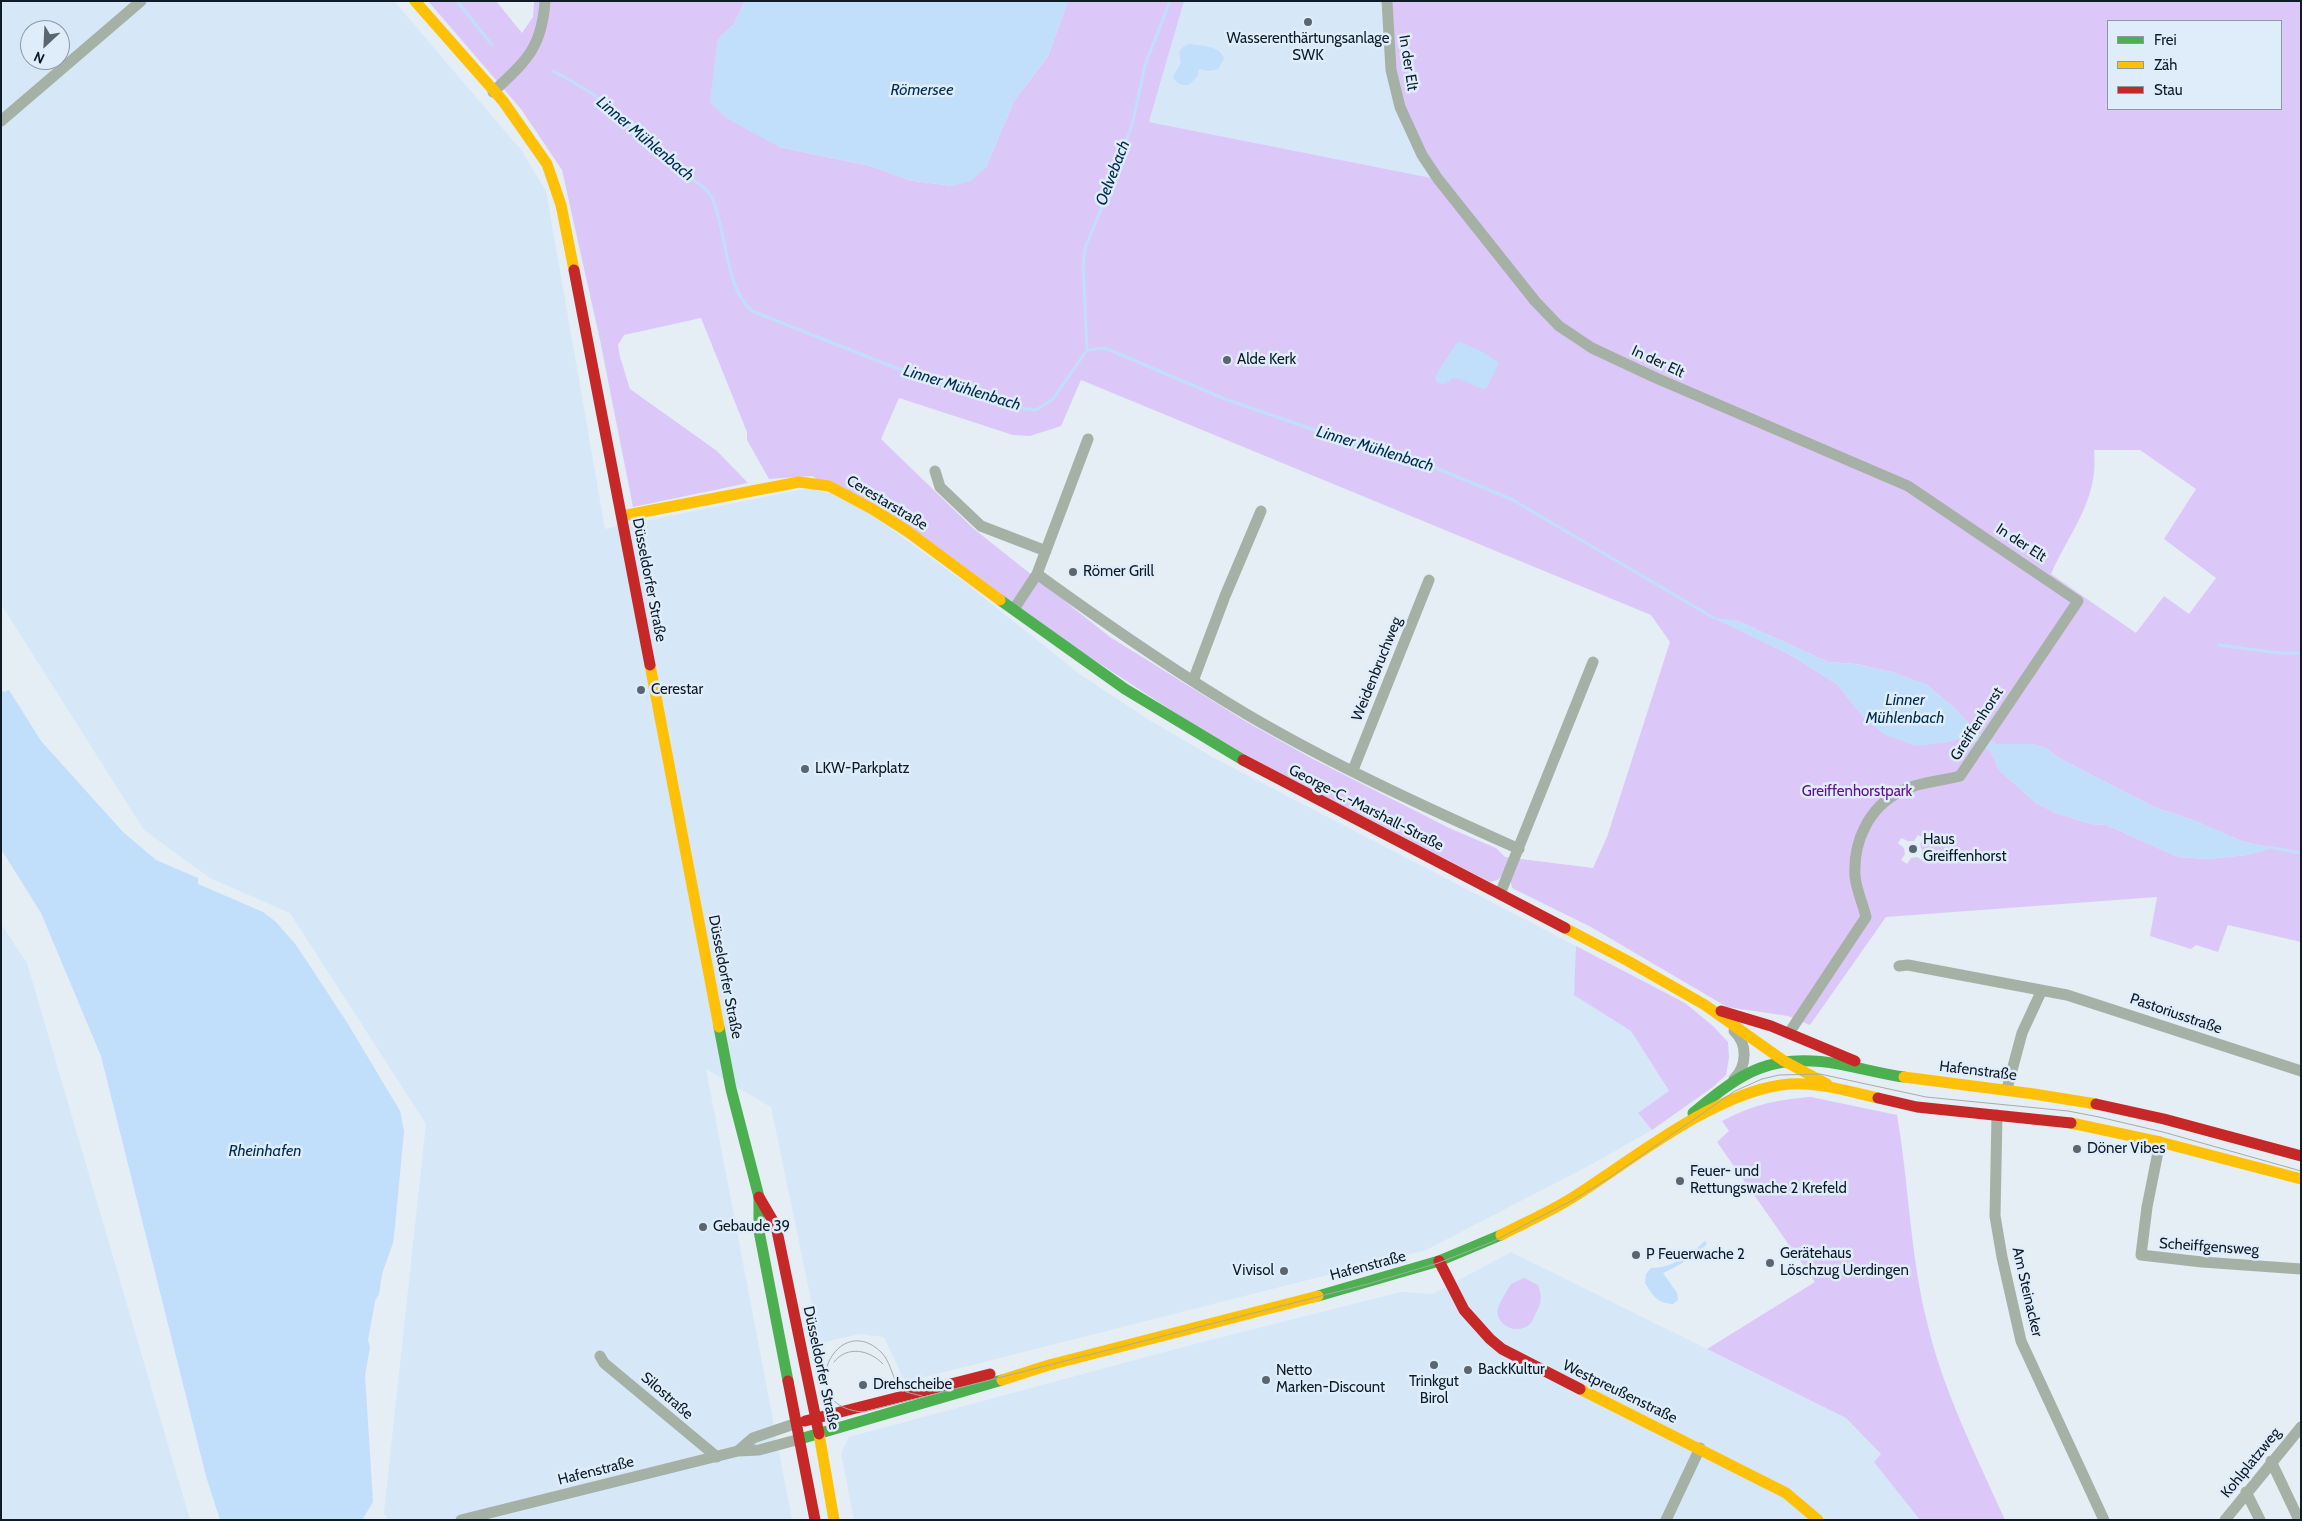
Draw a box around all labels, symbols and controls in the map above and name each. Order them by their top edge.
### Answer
marker: Wasserenthärtungsanlage SWK [1302,16,1314,28]
north arrow [20,20,70,70]
legend [2107,20,2282,110]
place label: Wasserenthärtungsanlage SWK [1227,30,1389,65]
text: Frei [2154,31,2177,49]
street label: In der Elt [1395,34,1421,92]
text: N [31,47,47,68]
text: Zäh [2154,56,2177,74]
water label: Römersee [891,80,953,100]
text: Stau [2154,81,2183,99]
water label: Linner Mühlenbach [592,93,698,185]
water label: Oelvebach [1092,138,1134,208]
street label: In der Elt [1629,342,1687,382]
place label: Alde Kerk [1237,351,1296,369]
marker: Alde Kerk [1221,354,1233,366]
water label: Linner Mühlenbach [901,361,1023,415]
water label: Linner Mühlenbach [1314,422,1436,476]
street label: Cerestarstraße [843,472,931,534]
street label: Düsseldorfer Straße [628,517,670,643]
street label: In der Elt [1992,520,2050,566]
place label: Römer Grill [1083,563,1154,581]
marker: Römer Grill [1067,566,1079,578]
street label: Weidenbruchweg [1348,614,1406,724]
place label: Cerestar [651,681,703,699]
marker: Cerestar [635,684,647,696]
street label: Greiffenhorst [1947,684,2007,764]
water label: Linner Mühlenbach [1866,690,1944,728]
place label: LKW-Parkplatz [815,760,910,778]
street label: George-C.-Marshall-Straße [1286,761,1446,855]
marker: LKW-Parkplatz [799,763,811,775]
park label: Greiffenhorstpark [1802,783,1912,801]
place label: Haus Greiffenhorst [1923,831,2007,866]
marker: Haus Greiffenhorst [1907,843,1919,855]
street label: Düsseldorfer Straße [704,914,746,1040]
street label: Pastoriusstraße [2128,990,2224,1038]
street label: Hafenstraße [1938,1057,2018,1085]
place label: Döner Vibes [2087,1140,2165,1158]
water label: Rheinhafen [228,1141,302,1161]
marker: Döner Vibes [2071,1143,2083,1155]
place label: Feuer- und Rettungswache 2 Krefeld [1690,1163,1847,1198]
marker: Feuer- und Rettungswache 2 Krefeld [1674,1175,1686,1187]
place label: Gebaude 39 [713,1218,790,1236]
marker: Gebaude 39 [697,1221,709,1233]
street label: Scheiffgensweg [2158,1235,2260,1259]
place label: Gerätehaus Löschzug Uerdingen [1780,1245,1909,1280]
street label: Am Steinacker [2008,1245,2046,1339]
place label: P Feuerwache 2 [1646,1246,1745,1264]
street label: Hafenstraße [1328,1247,1408,1285]
marker: P Feuerwache 2 [1630,1249,1642,1261]
marker: Gerätehaus Löschzug Uerdingen [1764,1257,1776,1269]
place label: Vivisol [1232,1262,1274,1280]
marker: Vivisol [1278,1265,1290,1277]
street label: Düsseldorfer Straße [799,1305,843,1431]
street label: Westpreußenstraße [1560,1356,1680,1428]
marker: Trinkgut Birol [1428,1359,1440,1371]
place label: BackKultur [1478,1361,1545,1379]
place label: Netto Marken-Discount [1276,1362,1385,1397]
marker: BackKultur [1462,1364,1474,1376]
street label: Silostraße [637,1369,697,1423]
place label: Trinkgut Birol [1409,1373,1459,1408]
marker: Netto Marken-Discount [1260,1374,1272,1386]
place label: Drehscheibe [873,1376,952,1394]
marker: Drehscheibe [857,1379,869,1391]
street label: Kohlplatzweg [2217,1424,2285,1502]
street label: Hafenstraße [556,1453,636,1489]

